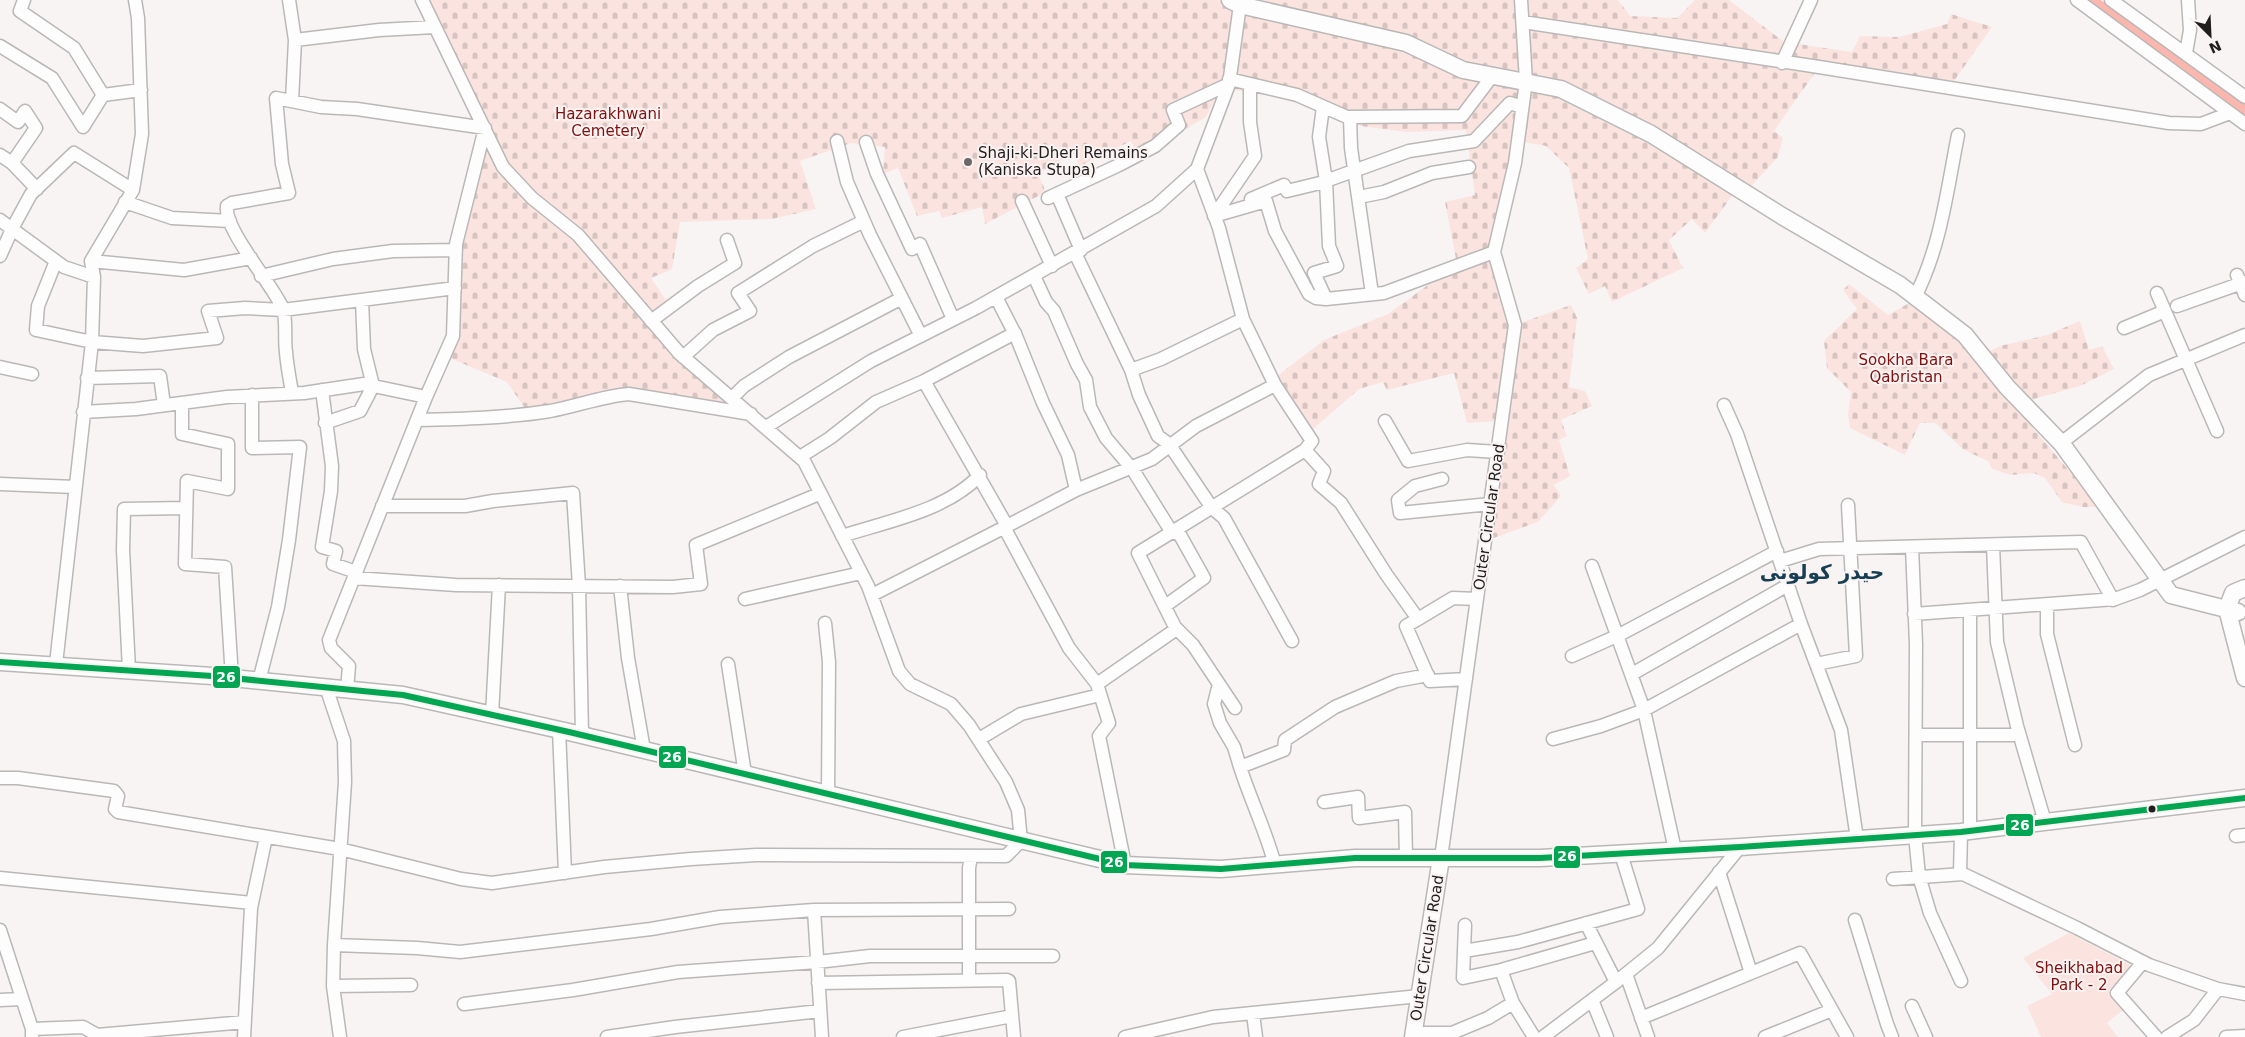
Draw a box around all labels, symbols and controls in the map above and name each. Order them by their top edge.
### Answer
north arrow [2185,10,2235,60]
text: N [2207,37,2224,57]
park label: Hazarakhwani Cemetery [555,105,661,140]
place label: Shaji-ki-Dheri Remains (Kaniska Stupa) [978,144,1148,179]
marker: Shaji-ki-Dheri Remains (Kaniska Stupa) [962,156,974,168]
park label: Sookha Bara Qabristan [1859,351,1953,386]
street label: Outer Circular Road [1470,443,1508,591]
district label: حیدر کولونی [1760,560,1884,584]
line badge: 26 [212,665,241,689]
text: 26 [216,669,236,685]
line badge: 26 [658,745,687,769]
text: 26 [662,749,682,765]
unlabelled marker [2147,804,2157,814]
line badge: 26 [2005,813,2034,837]
text: 26 [2010,817,2030,833]
line badge: 26 [1553,845,1581,869]
text: 26 [1557,848,1577,864]
line badge: 26 [1100,850,1128,874]
text: 26 [1104,854,1124,870]
street label: Outer Circular Road [1407,874,1447,1022]
park label: Sheikhabad Park - 2 [2035,959,2123,994]

